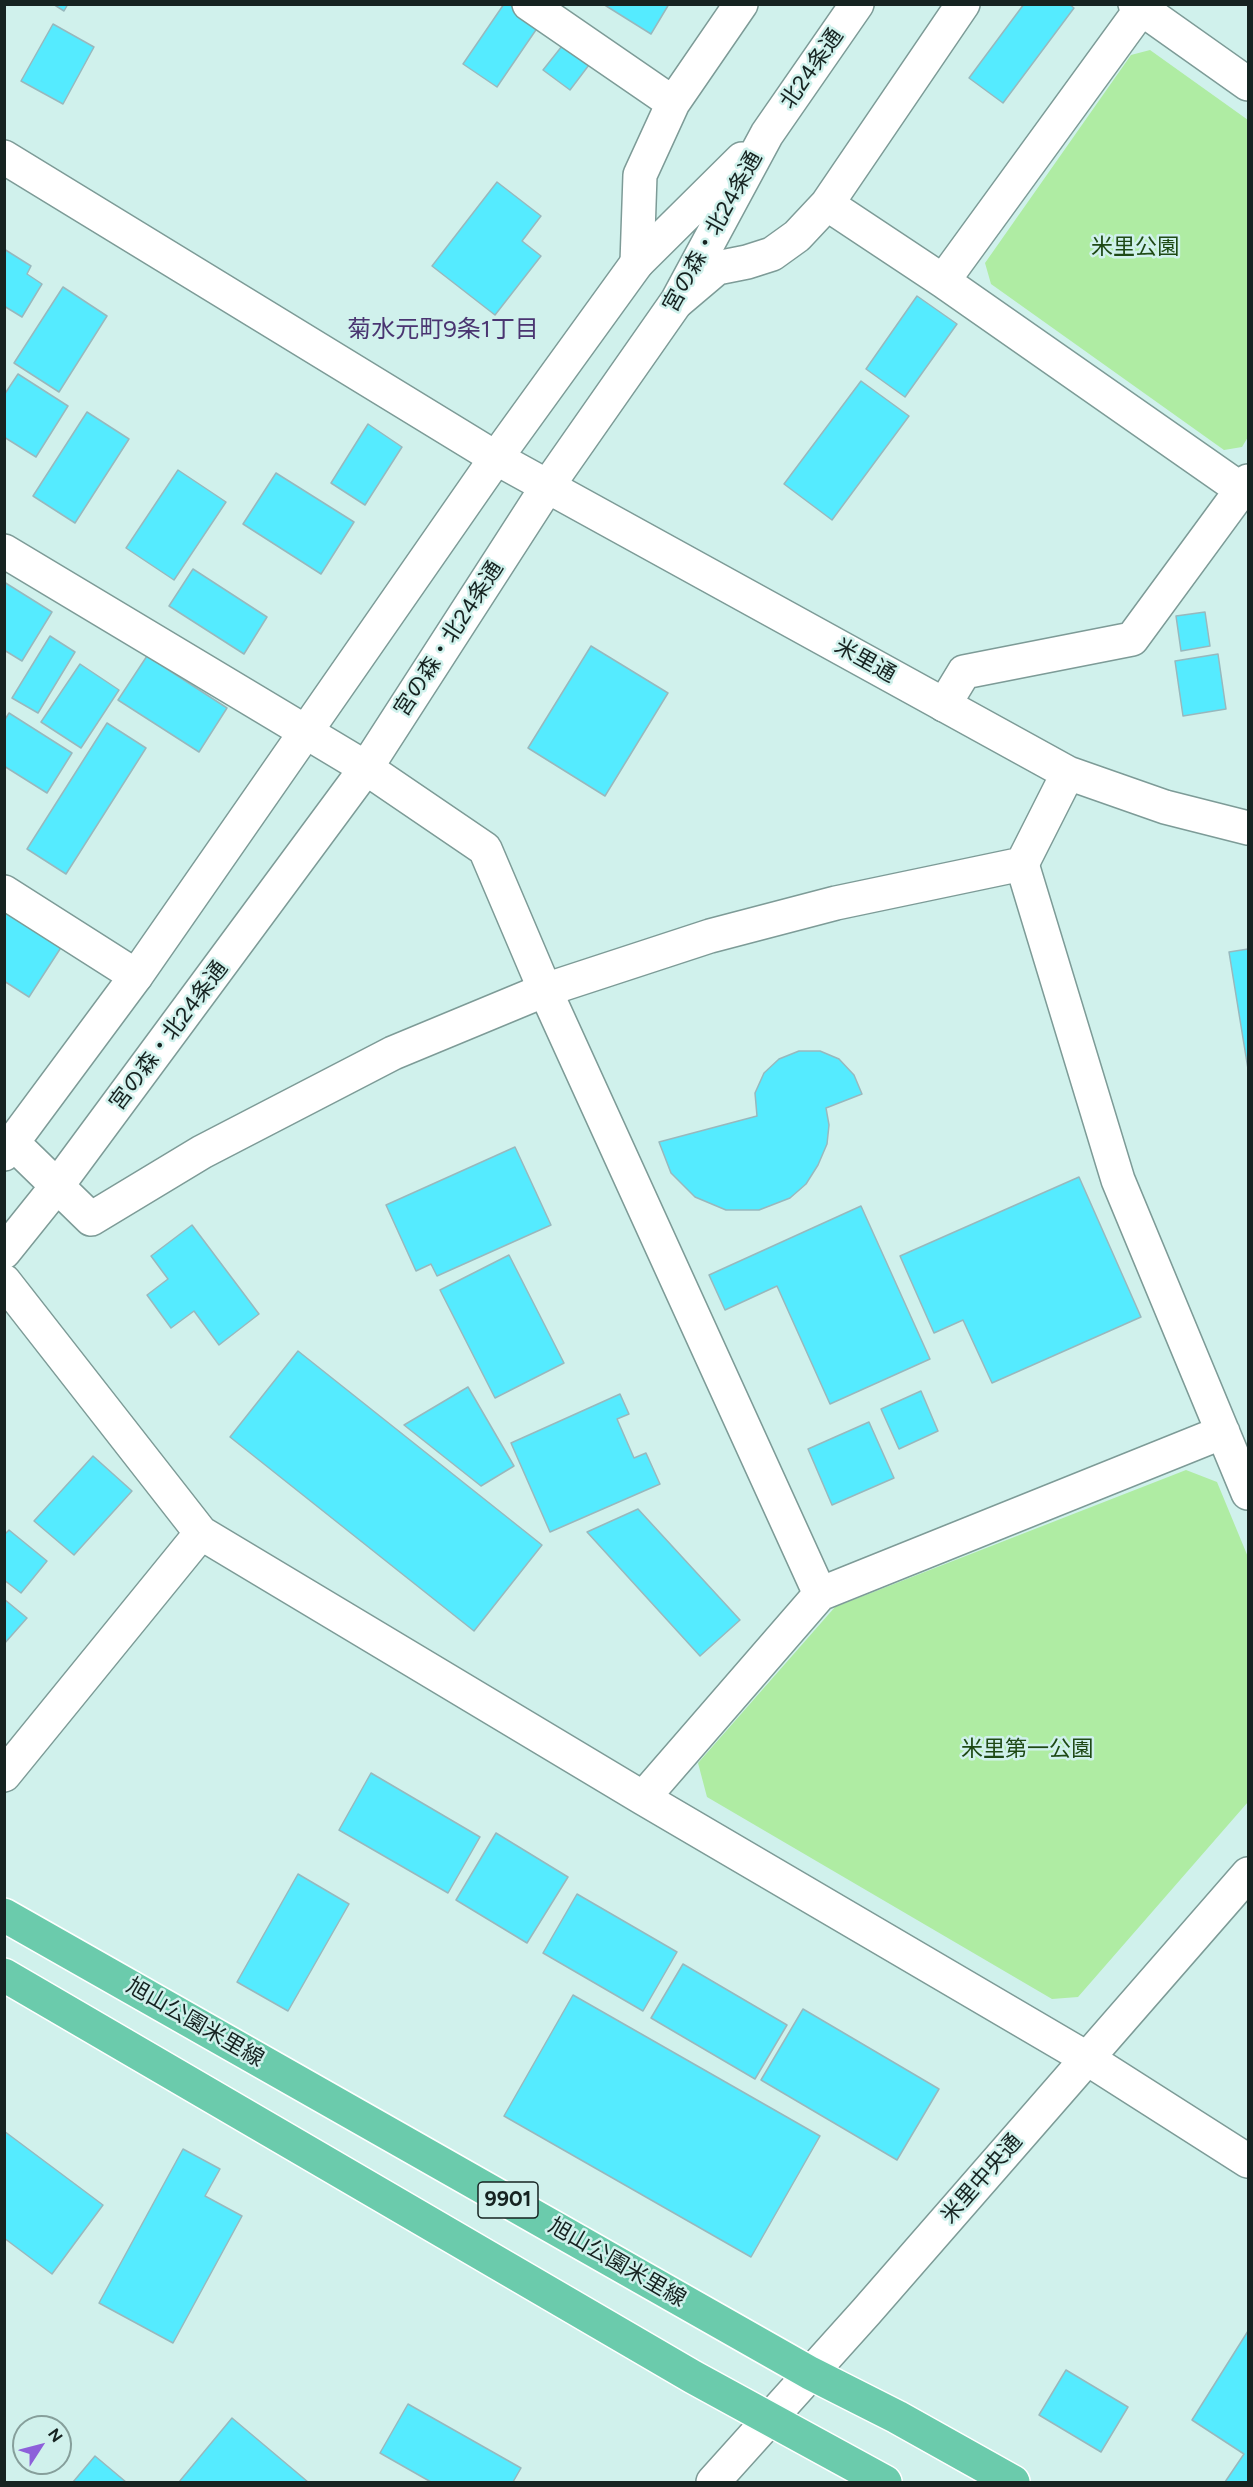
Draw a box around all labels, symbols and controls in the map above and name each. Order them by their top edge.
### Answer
street label: 北24条通 [775,24,849,114]
street label: 宮の森・北24条通 [658,147,768,317]
park label: 米里公園 [1091,235,1179,261]
district label: 菊水元町9条1丁目 [347,316,539,344]
street label: 宮の森・北24条通 [389,556,509,722]
street label: 米里通 [830,633,900,689]
street label: 宮の森・北24条通 [104,956,234,1116]
park label: 米里第一公園 [961,1737,1093,1763]
street label: 旭山公園米里線 [122,1973,268,2073]
street label: 米里中央通 [936,2129,1028,2229]
road number: 9901 [478,2182,538,2218]
street label: 旭山公園米里線 [544,2213,690,2313]
north arrow [12,2415,72,2475]
text: N [44,2425,67,2446]

